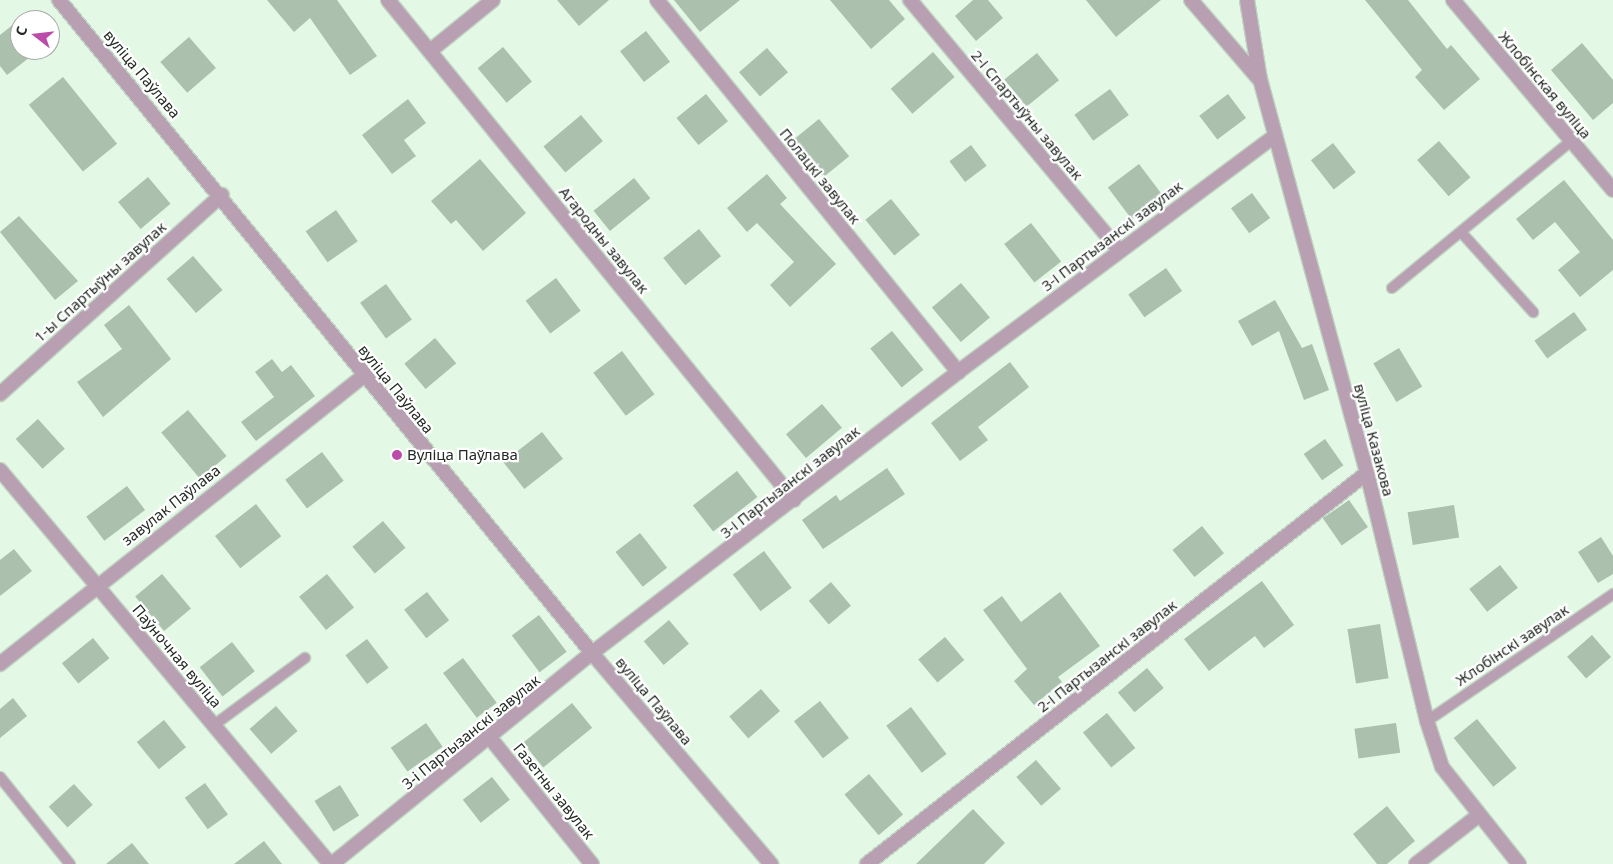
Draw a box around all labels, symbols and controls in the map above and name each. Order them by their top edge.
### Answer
north arrow [10,10,60,60]
text: С [11,24,31,38]
street label: вуліца Паўлава [100,26,184,122]
street label: Жлобінская вуліца [1495,28,1595,142]
street label: 2-і Спартыўны завулак [968,47,1086,183]
street label: Полацкі завулак [776,125,864,227]
street label: 3-і Партызанскі завулак [1038,177,1186,295]
street label: Агародны завулак [555,183,653,297]
street label: 1-ы Спартыўны завулак [30,218,170,346]
street label: вуліца Паўлава [355,341,437,437]
street label: вуліца Казакова [1350,382,1398,498]
street label: 3-і Партызанскі завулак [717,422,863,542]
place label: Вуліца Паўлава [407,446,518,464]
marker: Вуліца Паўлава [391,449,403,461]
street label: завулак Паўлава [118,461,224,549]
street label: 2-і Партызанскі завулак [1034,596,1180,716]
street label: Паўночная вуліца [129,601,225,711]
street label: Жлобінскі завулак [1452,601,1572,689]
street label: вуліца Паўлава [612,653,696,749]
street label: 3-і Партызанскі завулак [399,671,543,793]
street label: Газетны завулак [510,739,598,843]

